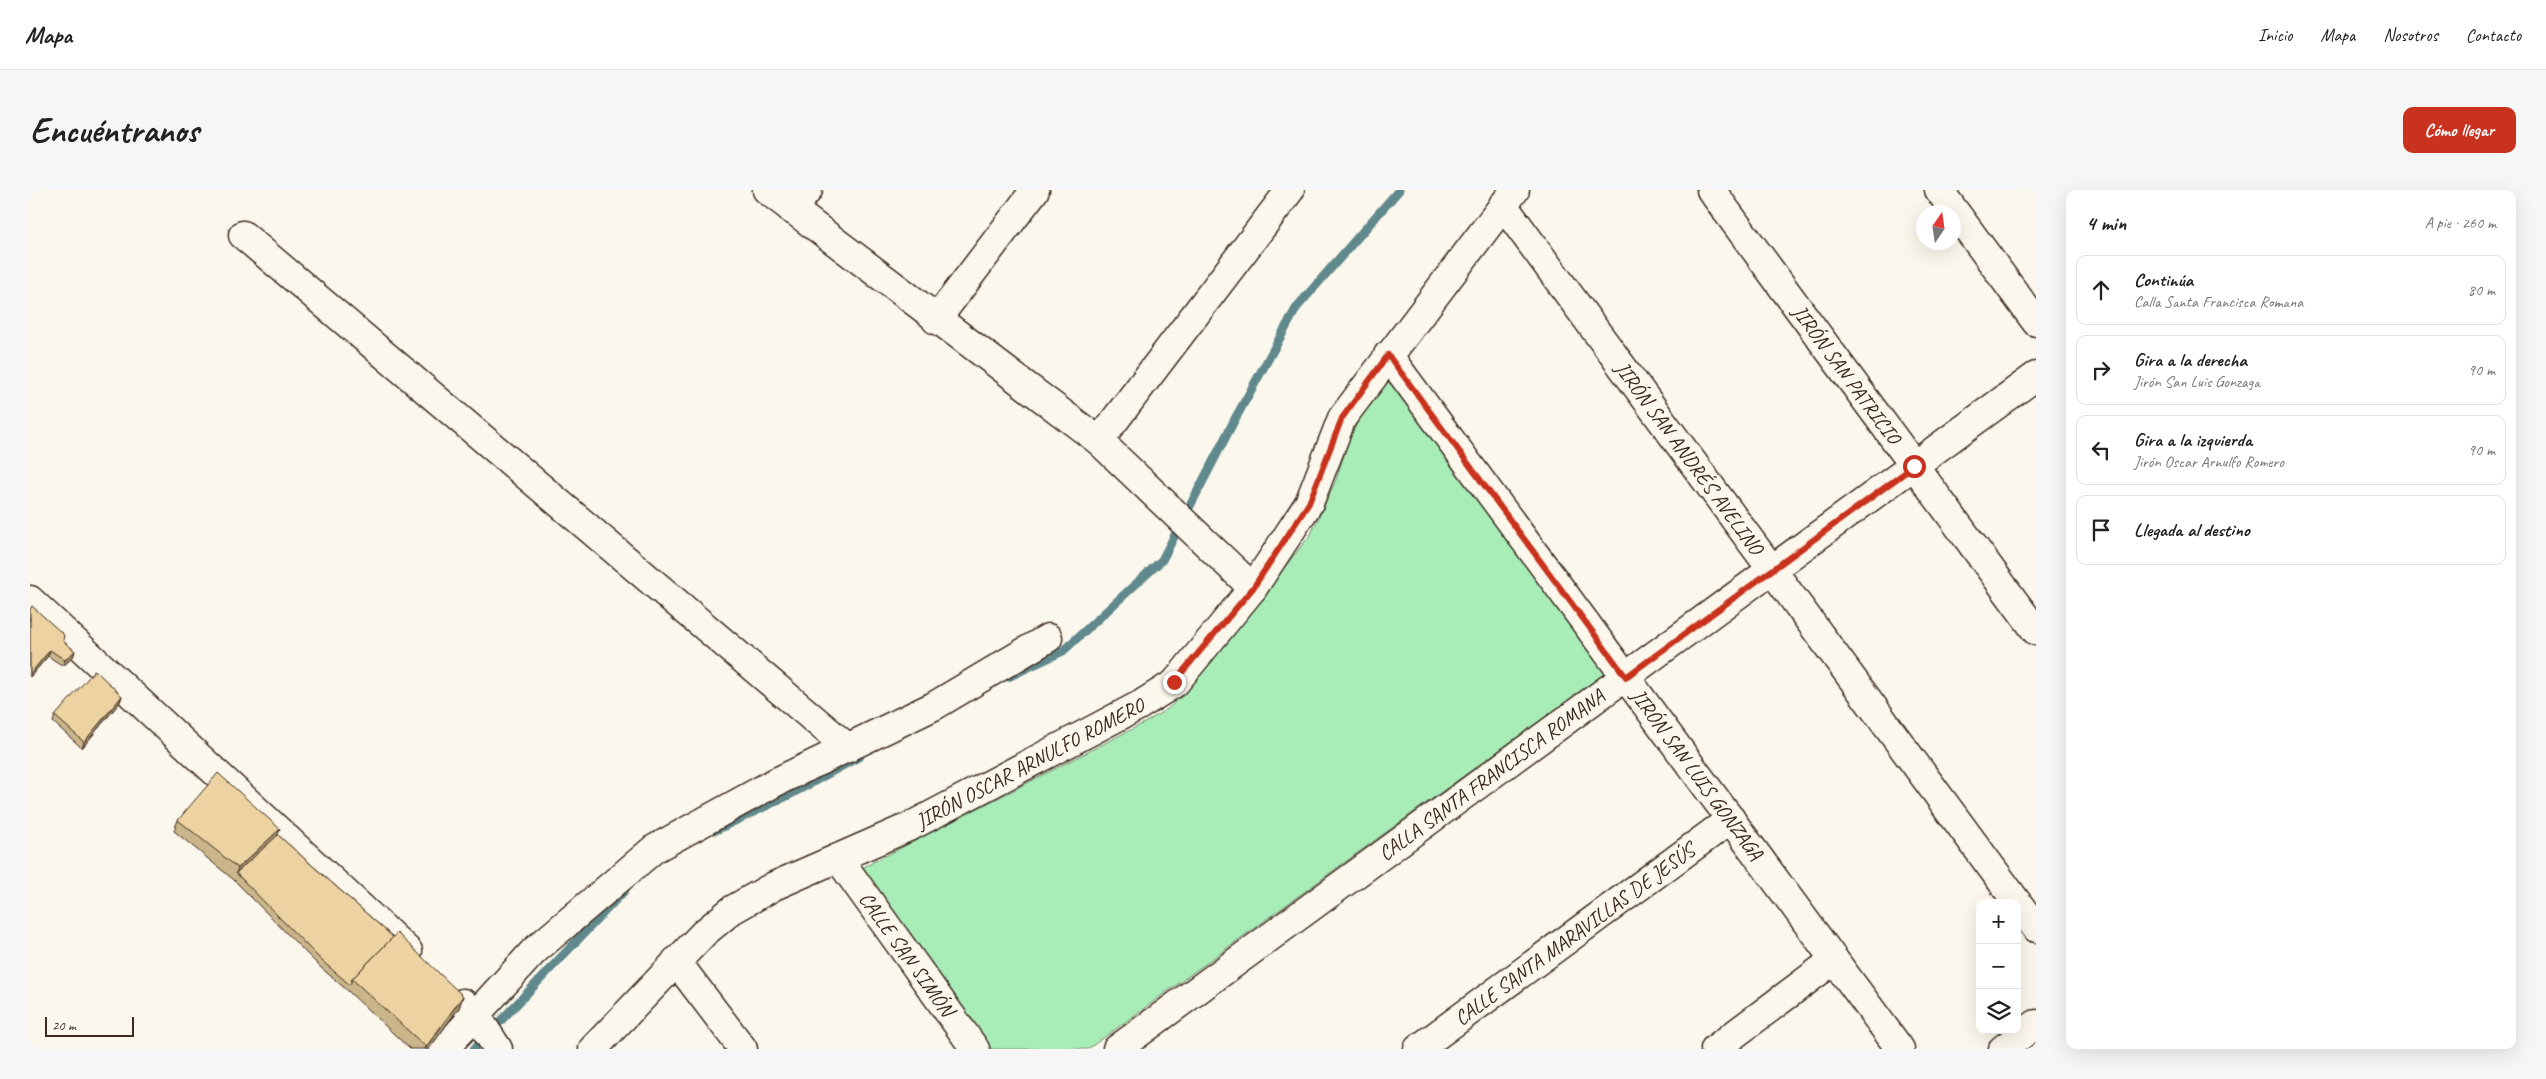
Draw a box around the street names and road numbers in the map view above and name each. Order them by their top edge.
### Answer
street label: JIRÓN SAN PATRICIO [1786,299,1908,451]
street label: JIRÓN SAN ANDRÉS AVELINO [1609,355,1771,561]
street label: CALLA SANTA FRANCISCA ROMANA [1373,683,1611,866]
street label: JIRÓN SAN LUIS GONZAGA [1625,683,1769,865]
street label: JIRÓN OSCAR ARNULFO ROMERO [910,691,1151,835]
street label: CALLE SANTA MARAVILLAS DE JESÚS [1449,835,1703,1031]
street label: CALLE SAN SIMÓN [853,887,962,1024]

